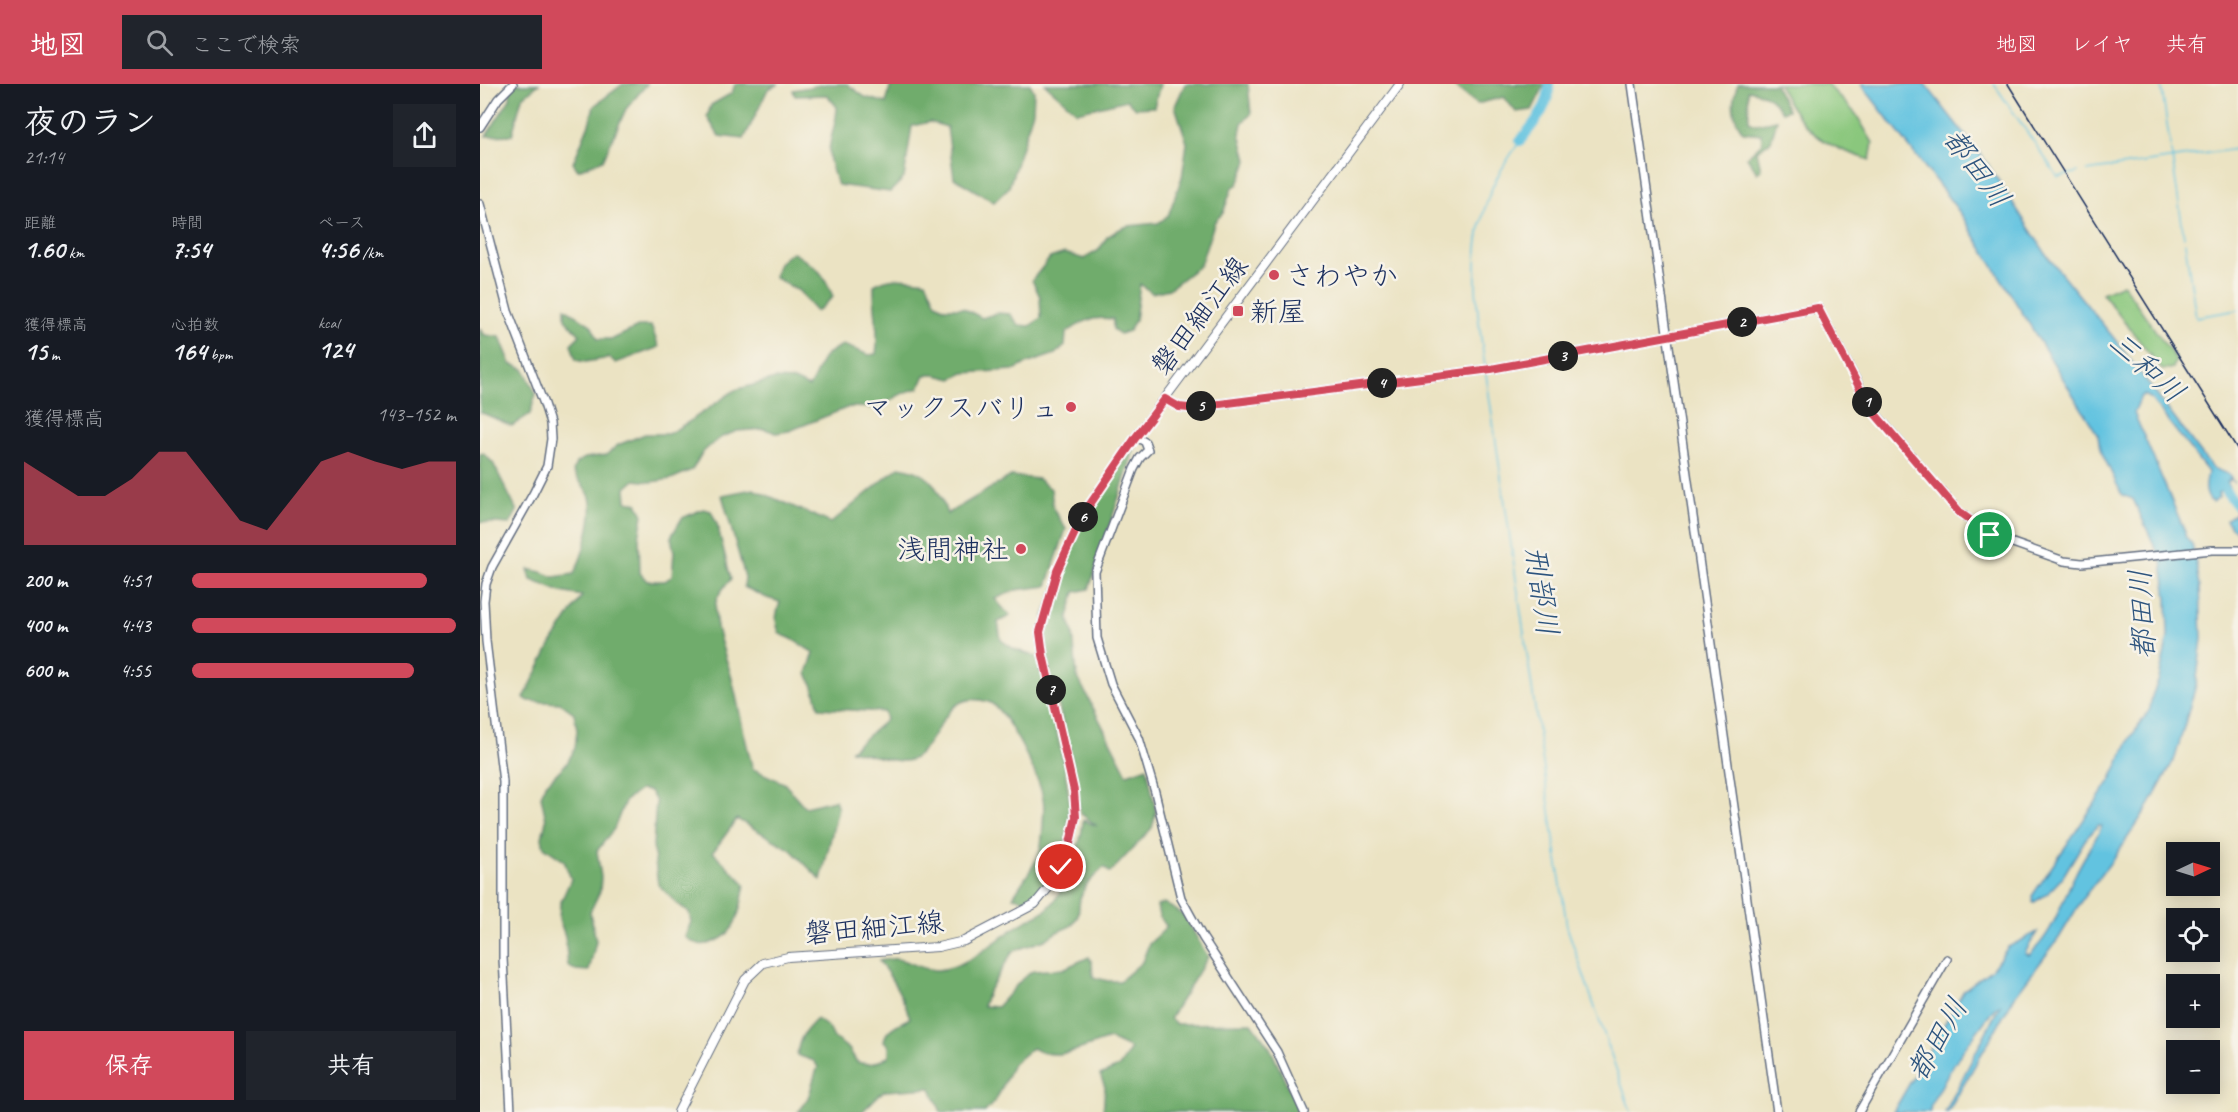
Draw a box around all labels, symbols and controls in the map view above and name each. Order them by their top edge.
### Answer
search box [122,15,542,69]
icon: search [143,26,176,59]
text: 地図 [30,27,86,62]
text: ここで検索 [191,31,301,59]
text: 地図 [1996,31,2038,57]
text: レイヤ [2071,31,2133,57]
text: 共有 [2166,31,2208,57]
text: 夜のラン [24,101,156,143]
button: share [393,104,456,167]
water label: 都田川 [1935,121,2019,215]
text: 21:14 [24,145,64,170]
text: 距離 [24,213,56,233]
text: 時間 [171,213,203,233]
text: ペース [318,213,365,233]
text: 1.60 [24,233,65,266]
text: 7:54 [171,233,211,266]
text: 4:56 [318,233,358,266]
text: km [65,243,84,263]
text: /km [358,243,383,263]
street label: 磐田細江線 [1143,249,1256,382]
place label: さわやか [1286,258,1398,293]
marker: さわやか [1267,268,1281,282]
place label: 新屋 [1250,294,1306,329]
marker: 新屋 [1231,304,1245,318]
pin: 2 [1727,307,1757,337]
text: 2 [1738,312,1746,332]
text: kcal [318,313,339,333]
text: 獲得標高 [24,315,88,335]
text: 心拍数 [171,315,219,335]
water label: 三和川 [2101,323,2193,411]
text: 124 [318,333,353,366]
text: 15 [24,335,47,368]
text: 164 [171,335,207,368]
pin: 3 [1548,341,1578,371]
text: m [47,345,60,365]
text: bpm [207,345,233,365]
text: 3 [1559,346,1567,366]
pin: 4 [1367,368,1397,398]
text: 4 [1378,373,1386,393]
pin: 1 [1852,387,1882,417]
place label: マックスバリュ [864,390,1059,425]
pin: 5 [1186,391,1216,421]
text: 1 [1863,392,1871,412]
text: 5 [1198,396,1204,416]
marker: マックスバリュ [1064,400,1078,414]
text: 143–152 m [377,402,456,427]
text: 獲得標高 [24,406,104,431]
pin: 6 [1068,502,1098,532]
text: 6 [1079,507,1087,527]
pin [1964,509,2015,560]
icon: arrive [1973,518,2006,551]
place label: 浅間神社 [897,532,1009,567]
marker: 浅間神社 [1014,542,1028,556]
water label: 刑部川 [1517,544,1567,638]
text: 200 m [24,568,67,593]
text: 4:51 [120,568,151,593]
water label: 都田川 [2121,568,2163,660]
text: 400 m [24,613,67,638]
text: 4:43 [120,613,151,638]
text: 600 m [24,658,68,683]
text: 4:55 [120,658,151,683]
pin: 7 [1036,675,1066,705]
text: 7 [1047,680,1055,700]
pin [1035,841,1086,892]
north arrow [2166,842,2220,896]
map controls [2166,842,2220,1094]
icon: check [1044,850,1077,883]
street label: 磐田細江線 [803,904,945,951]
button: locate [2166,908,2220,962]
button: + [2166,974,2220,1028]
water label: 都田川 [1898,991,1976,1087]
button: 保存 [24,1031,234,1100]
button: 共有 [246,1031,456,1100]
button: − [2166,1040,2220,1094]

